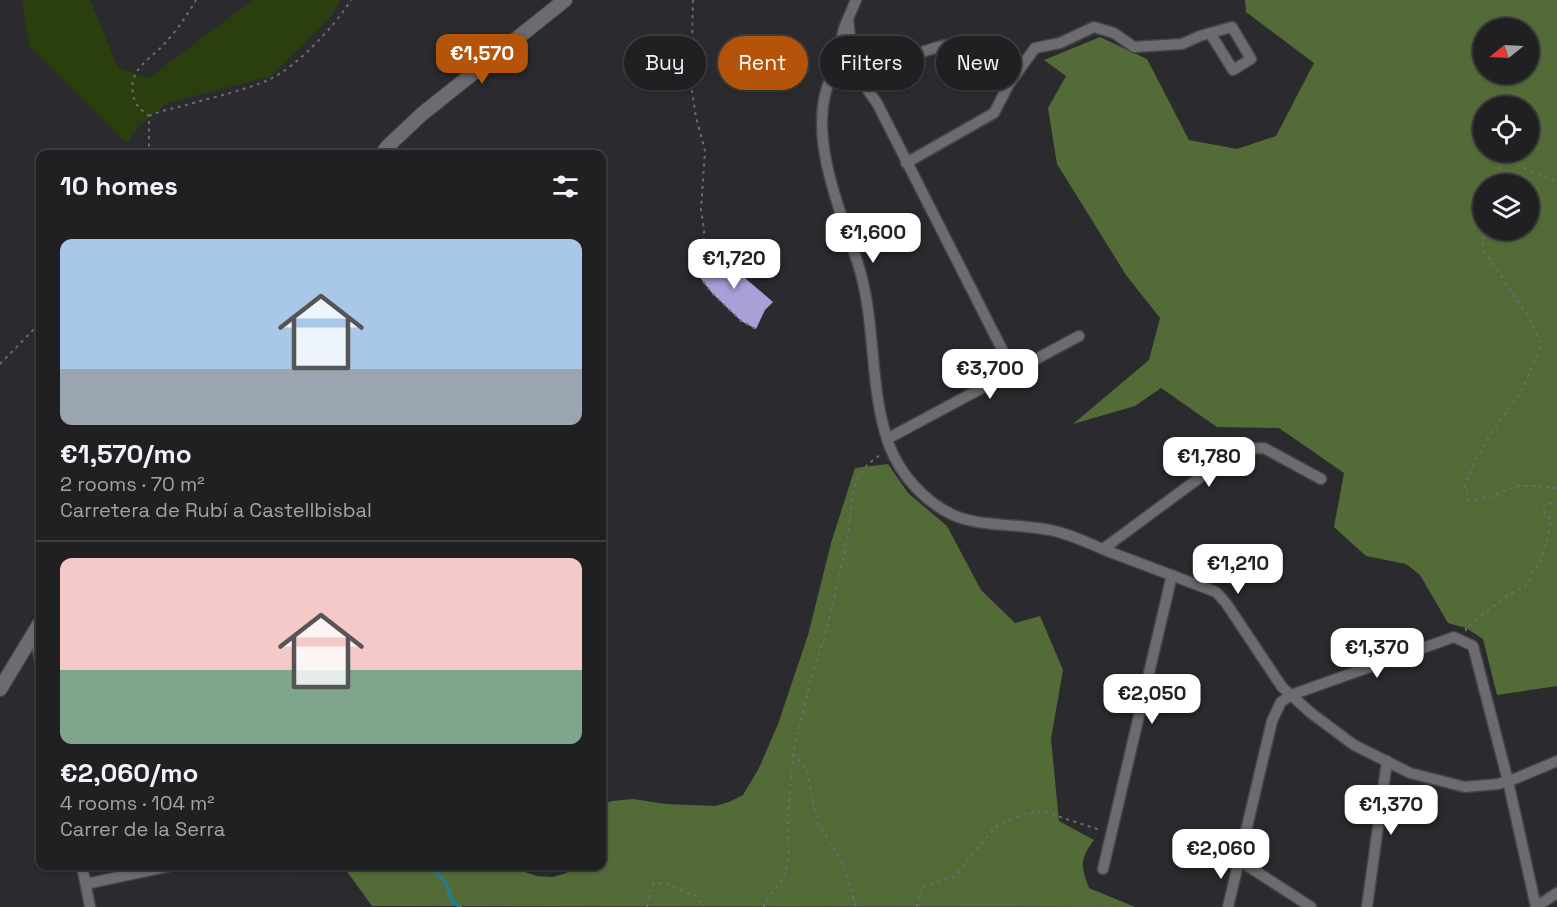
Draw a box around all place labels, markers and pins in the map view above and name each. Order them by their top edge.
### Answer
pin: €1,570 [433,34,531,85]
pin: €1,600 [824,213,922,264]
pin: €1,720 [685,239,783,290]
pin: €3,700 [941,349,1039,400]
pin: €1,780 [1160,437,1258,488]
pin: €1,210 [1189,544,1287,595]
pin: €1,370 [1328,628,1426,679]
pin: €2,050 [1103,674,1201,725]
pin: €1,370 [1342,785,1440,836]
pin: €2,060 [1172,829,1270,880]

